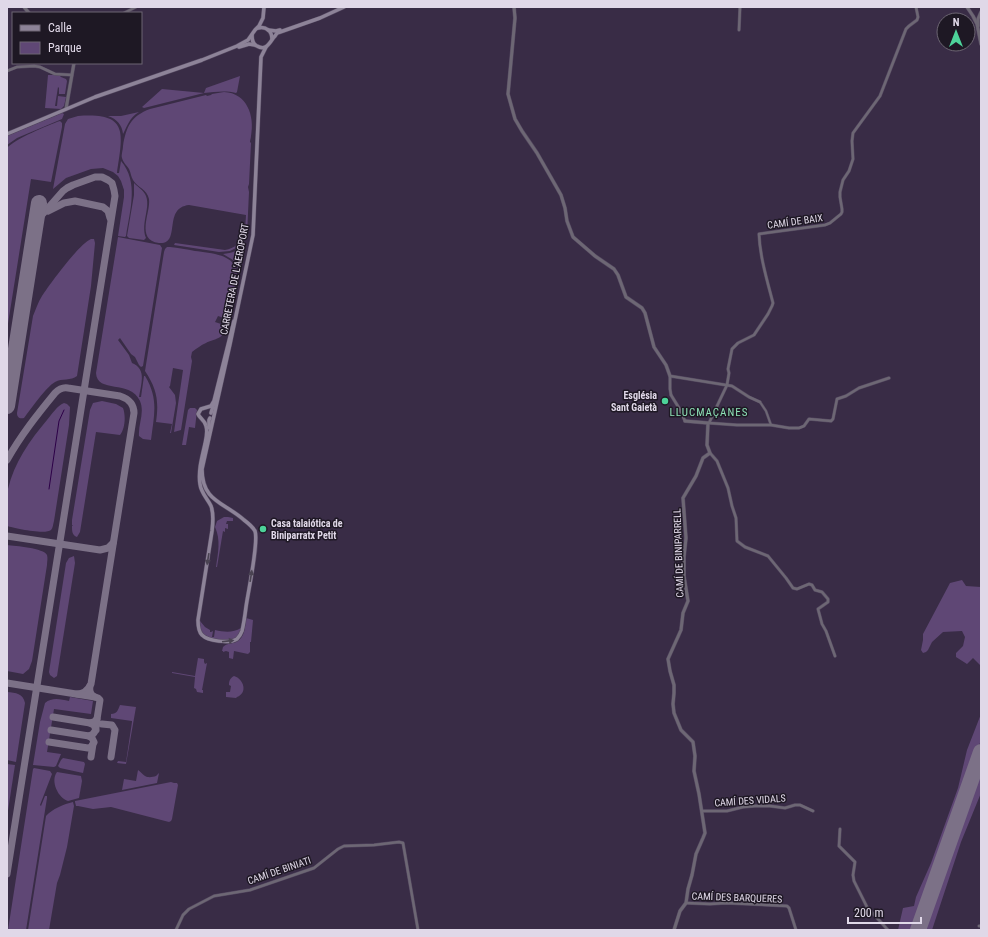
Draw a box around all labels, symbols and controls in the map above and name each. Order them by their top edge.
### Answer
legend [12,12,142,64]
north arrow [936,12,976,52]
text: N [953,16,960,29]
text: Calle [48,21,72,35]
text: Parque [48,41,82,55]
street label: CAMÍ DE BAIX [766,211,824,231]
street label: CARRETERA DE L'AEROPORT [218,222,251,336]
place label: Església Sant Gaietà [611,390,657,413]
marker: Església Sant Gaietà [660,396,670,406]
district label: LLUCMAÇANES [670,406,748,419]
street label: CAMÍ DE BINIPARRELL [670,508,686,598]
place label: Casa talaiótica de Biniparratx Petit [271,518,343,541]
marker: Casa talaiótica de Biniparratx Petit [258,524,268,534]
one-way arrow [205,553,211,565]
one-way arrow [248,570,254,582]
one-way arrow [222,638,235,644]
street label: CAMÍ DES VIDALS [714,792,786,808]
street label: CAMÍ DE BINIATI [246,854,312,886]
street label: CAMÍ DES BARQUERES [692,889,782,905]
scale bar [848,899,921,925]
text: 200 m [854,906,884,920]

